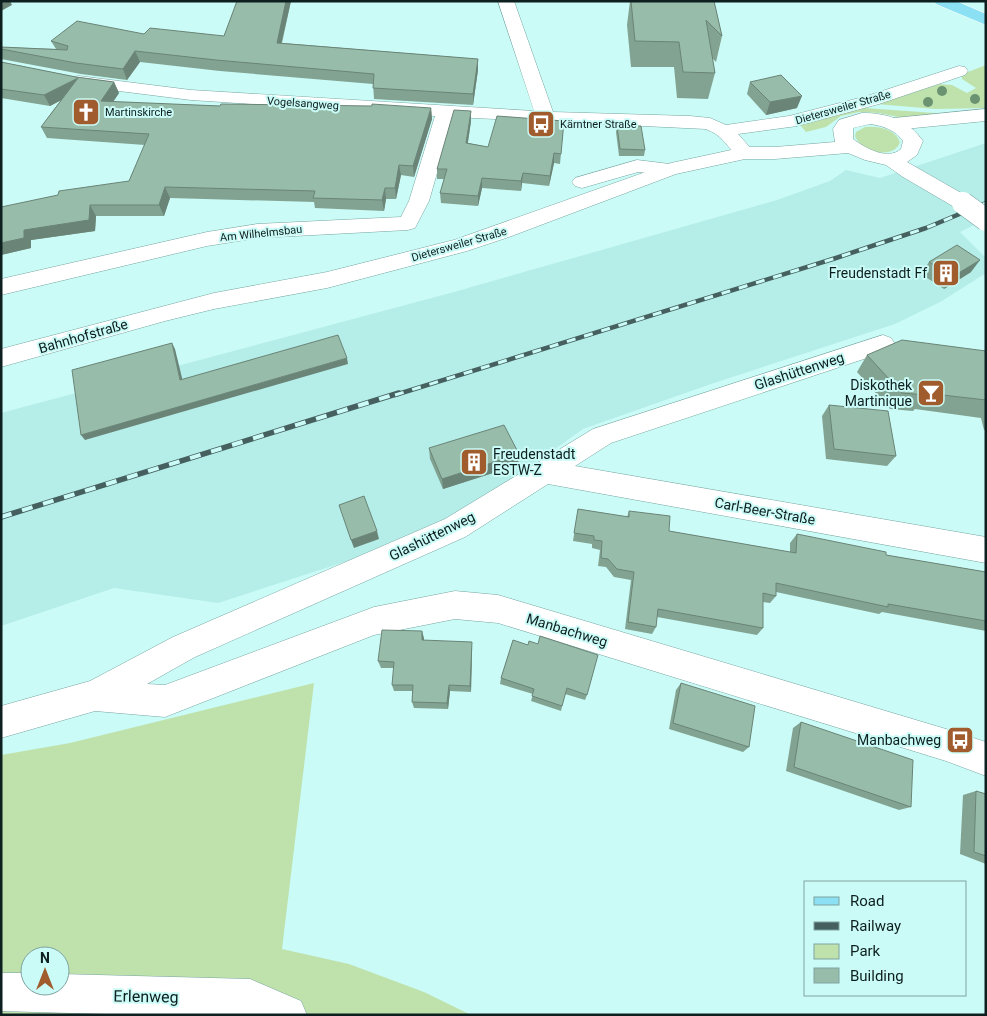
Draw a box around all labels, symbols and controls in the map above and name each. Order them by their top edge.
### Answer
street label: Dietersweiler Straße [794,88,892,127]
street label: Vogelsangweg [267,95,339,112]
church icon: Martinskirche [71,97,101,127]
place label: Martinskirche [105,106,172,119]
bus stop icon: Kärntner Straße [526,109,556,139]
place label: Kärntner Straße [560,118,637,131]
street label: Am Wilhelmsbau [219,223,303,244]
street label: Dietersweiler Straße [410,225,508,264]
building icon: Freudenstadt Ff [931,258,961,288]
place label: Freudenstadt Ff [829,265,927,281]
street label: Bahnhofstraße [37,316,129,356]
street label: Glashüttenweg [752,349,846,393]
place label: Diskothek Martinique [845,377,913,409]
bar icon: Diskothek Martinique [916,378,946,408]
place label: Freudenstadt ESTW-Z [493,446,576,478]
building icon: Freudenstadt ESTW-Z [459,447,489,477]
street label: Carl-Beer-Straße [714,494,816,528]
street label: Glashüttenweg [387,508,477,564]
street label: Manbachweg [525,610,609,650]
bus stop icon: Manbachweg [945,725,975,755]
place label: Manbachweg [857,732,941,748]
legend [804,881,967,996]
text: Road [850,892,884,910]
text: Railway [850,917,901,935]
text: Park [850,942,881,960]
north arrow [20,946,70,996]
text: N [40,950,50,966]
text: Building [850,967,904,985]
street label: Erlenweg [113,986,179,1007]

